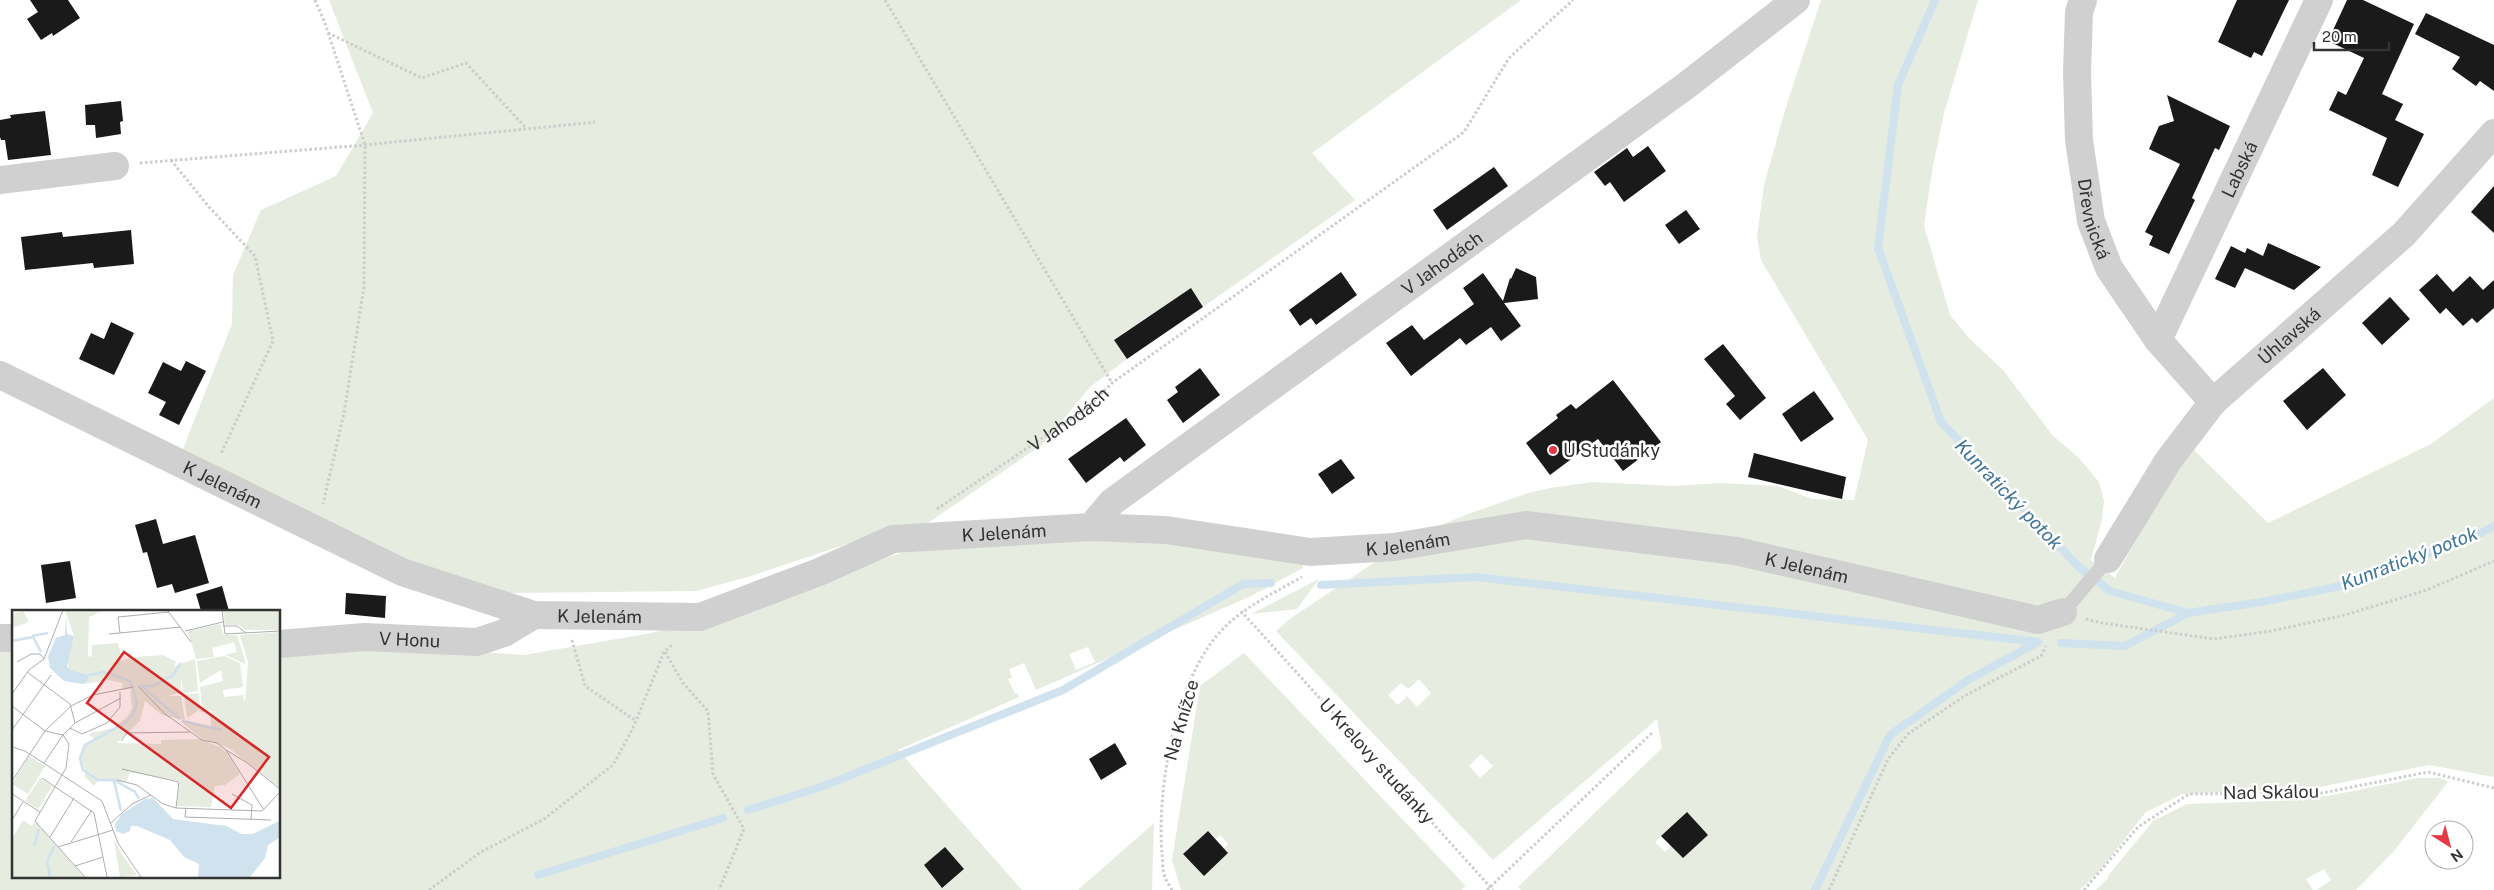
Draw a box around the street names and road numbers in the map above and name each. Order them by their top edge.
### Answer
street label: Labská [2217,138,2261,201]
street label: Dřevnická [2074,177,2115,262]
street label: V Jahodách [1397,227,1486,299]
street label: Úhlavská [2253,302,2324,368]
street label: V Jahodách [1024,382,1113,455]
street label: K Jelenám [180,456,265,512]
street label: K Jelenám [961,519,1047,545]
street label: K Jelenám [1365,527,1451,559]
street label: K Jelenám [1763,547,1851,587]
street label: K Jelenám [557,605,642,627]
street label: V Honu [379,627,441,651]
street label: Na Knížce [1159,677,1203,763]
street label: U Krelovy studánky [1315,694,1439,828]
street label: Nad Skálou [2223,781,2319,803]

